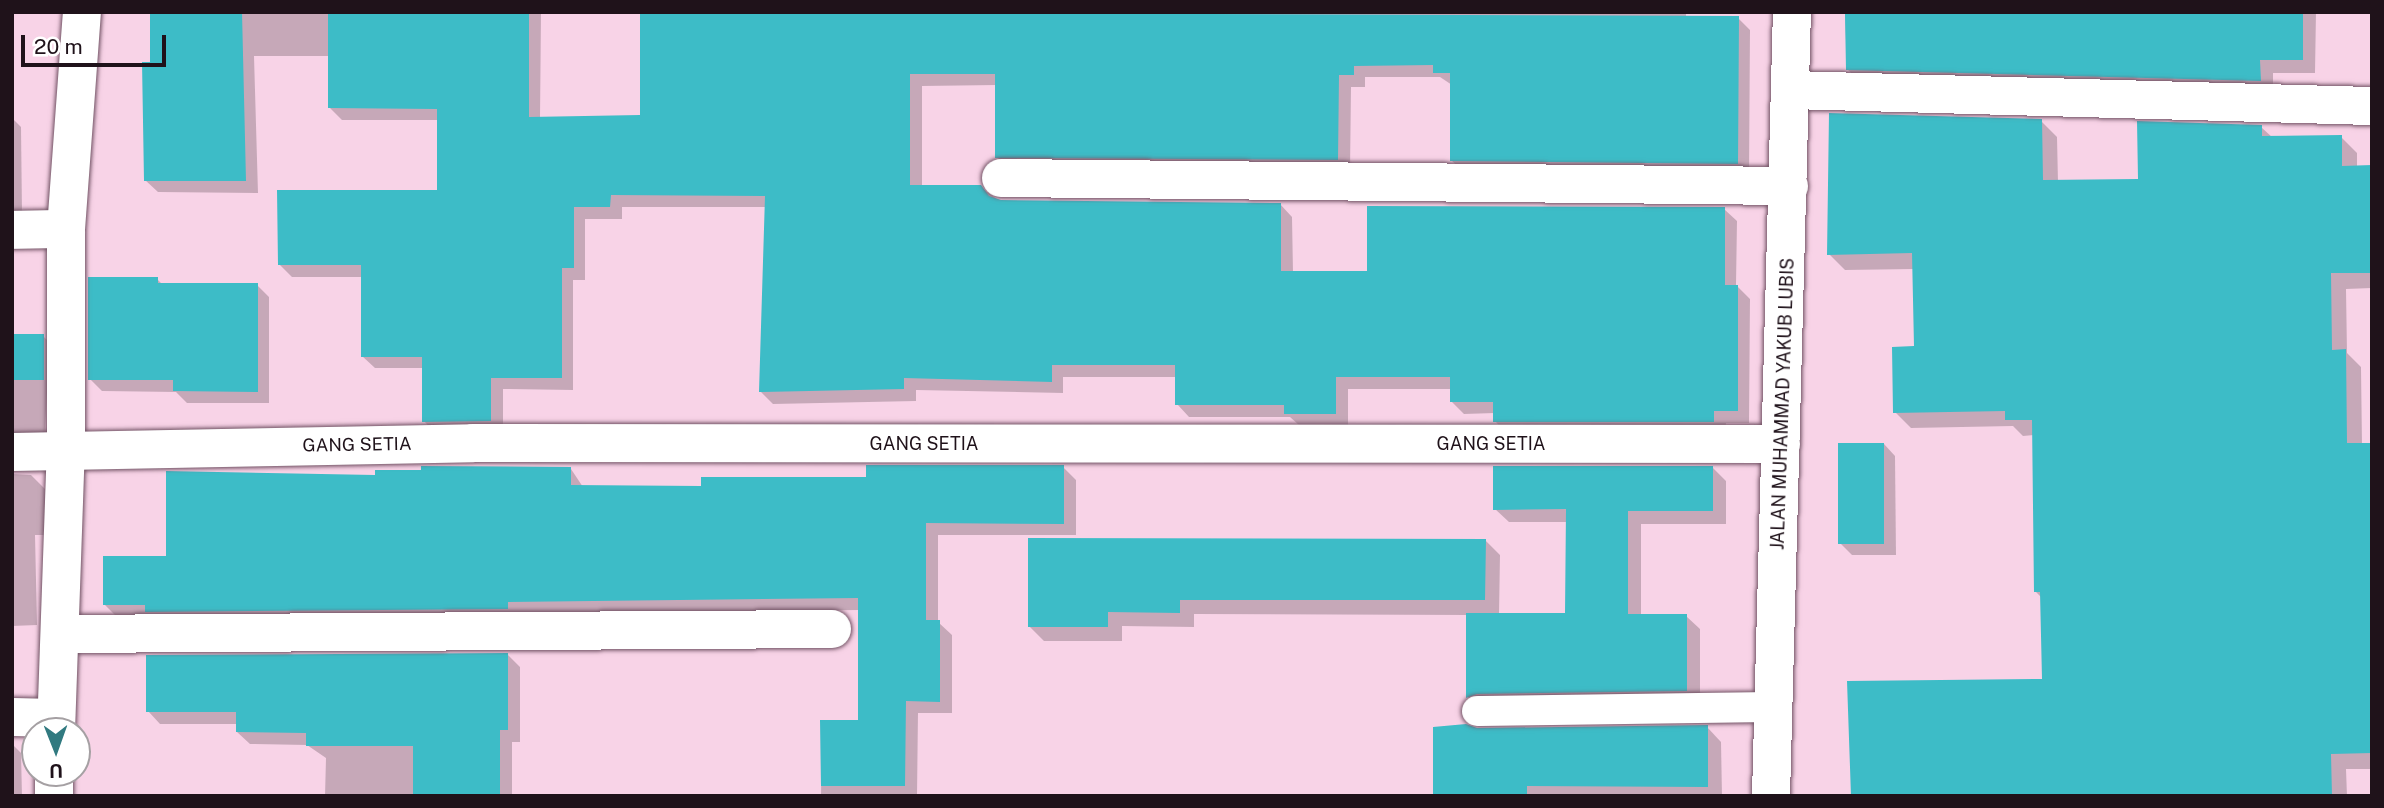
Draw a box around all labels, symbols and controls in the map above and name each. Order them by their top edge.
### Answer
scale bar [24,21,170,65]
text: 20 m [34,34,83,59]
street label: JALAN MUHAMMAD YAKUB LUBIS [1767,258,1799,550]
street label: GANG SETIA [302,433,412,457]
street label: GANG SETIA [869,433,979,455]
street label: GANG SETIA [1436,433,1546,455]
north arrow [21,717,91,787]
text: U [49,760,63,782]

